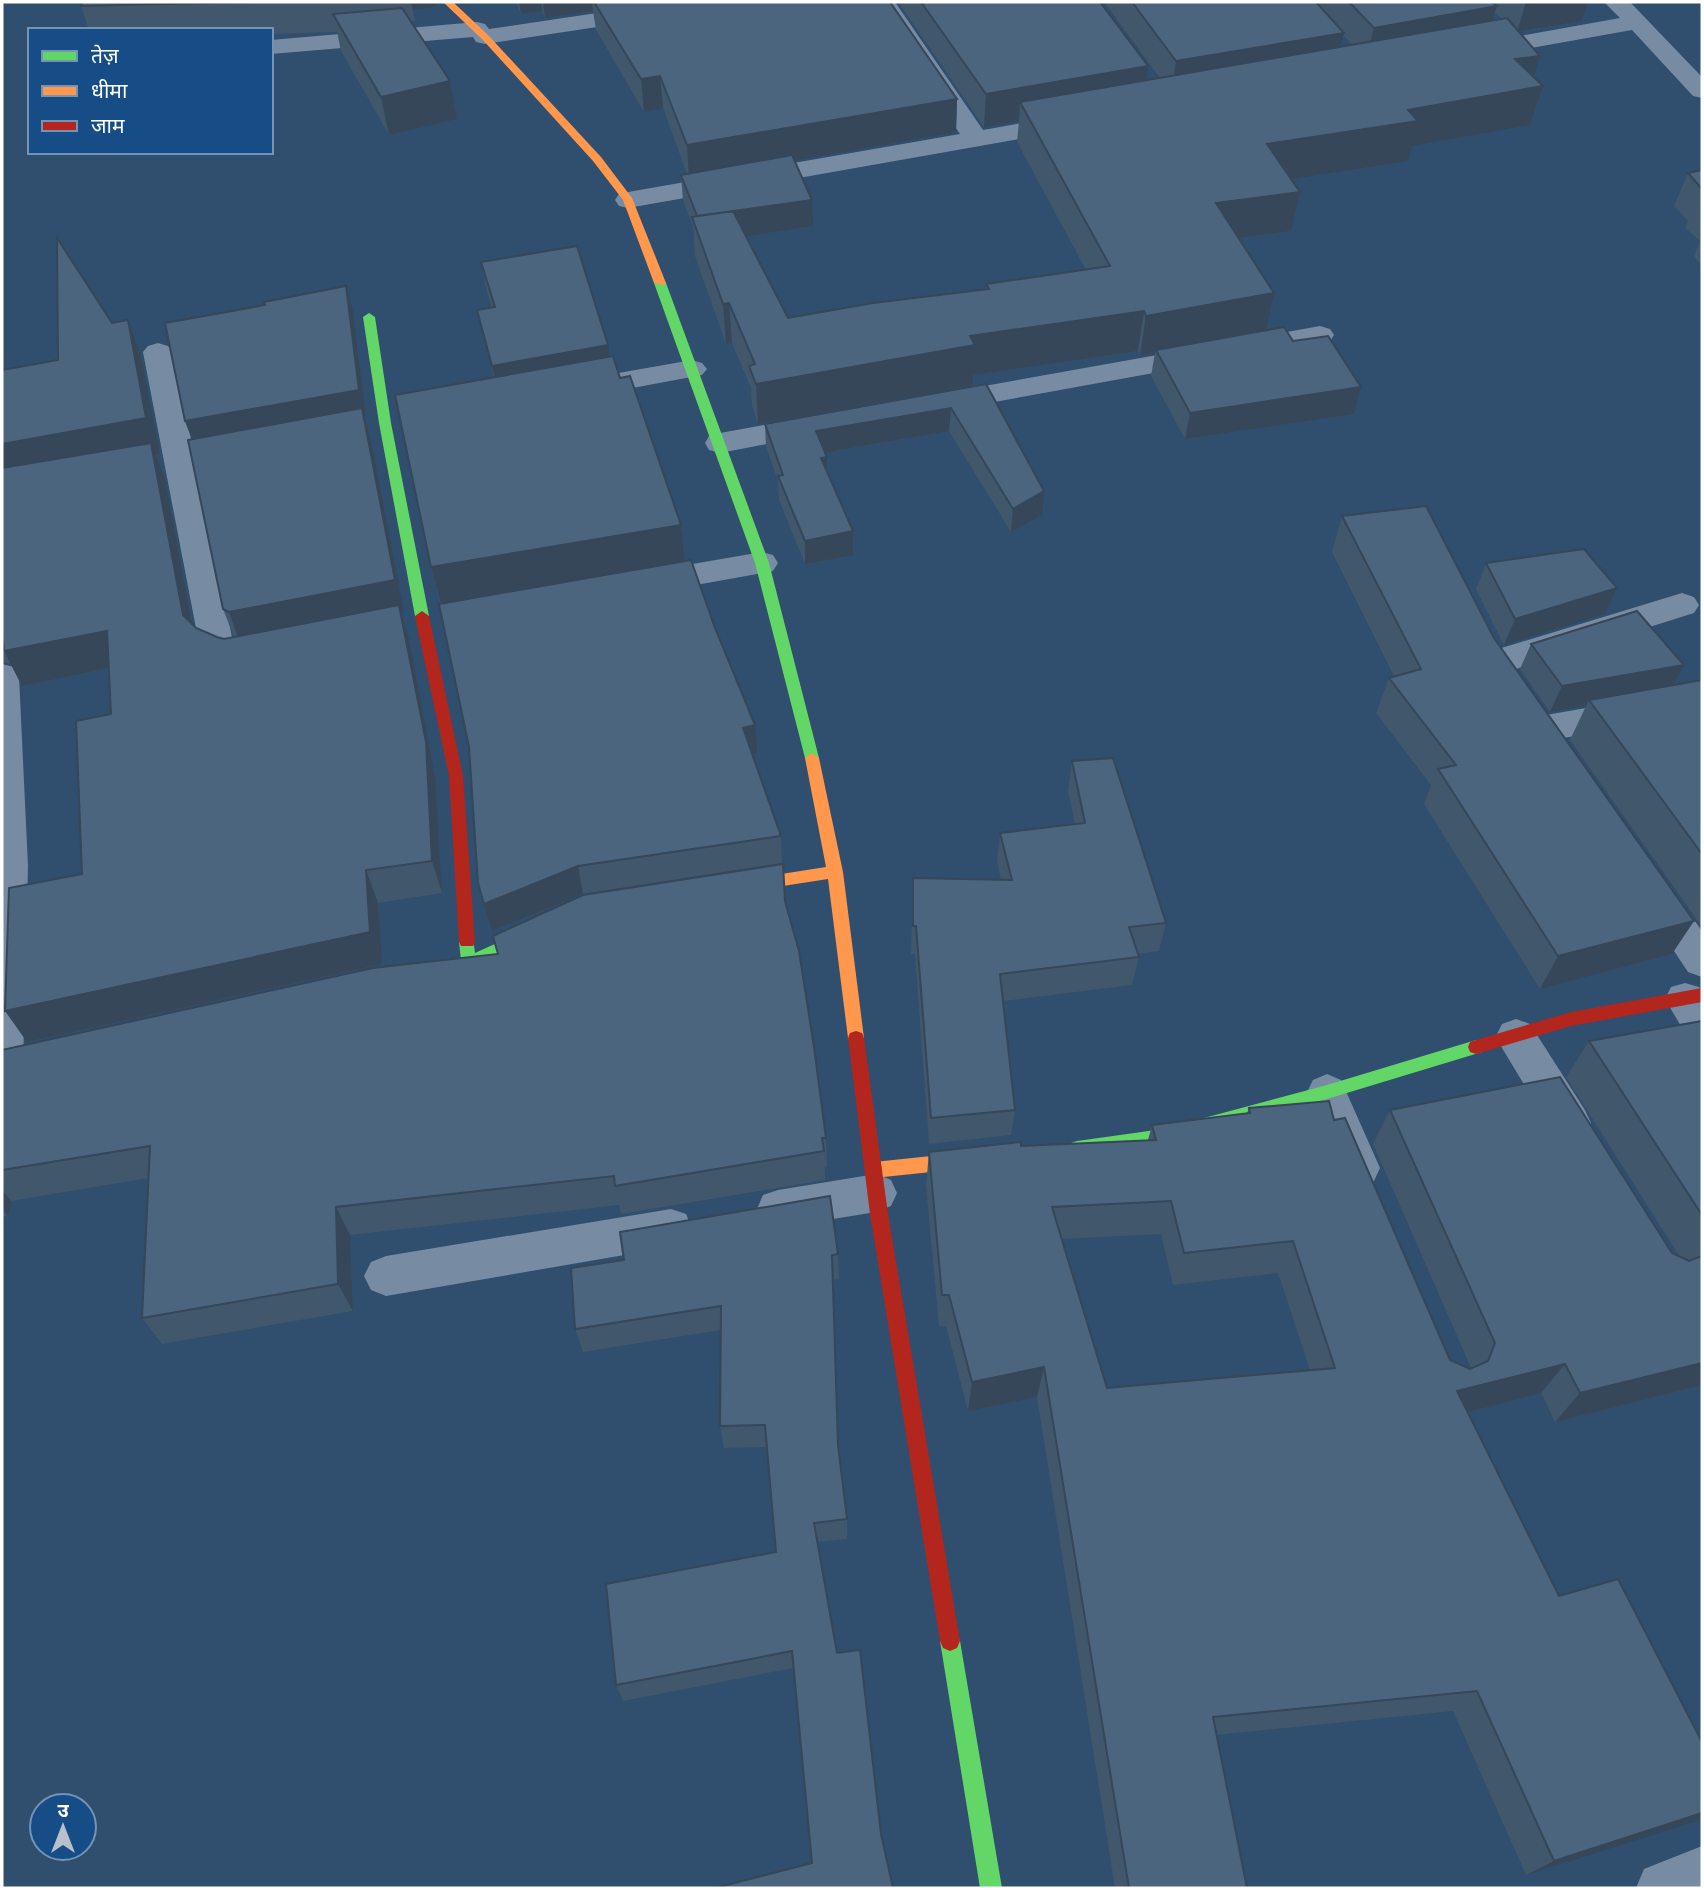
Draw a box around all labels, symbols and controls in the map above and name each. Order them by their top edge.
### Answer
legend [28,28,273,154]
text: तेज़ [91,42,119,68]
text: धीमा [91,77,128,103]
text: जाम [91,112,125,138]
north arrow [28,1792,98,1862]
text: उ [57,1798,69,1822]

